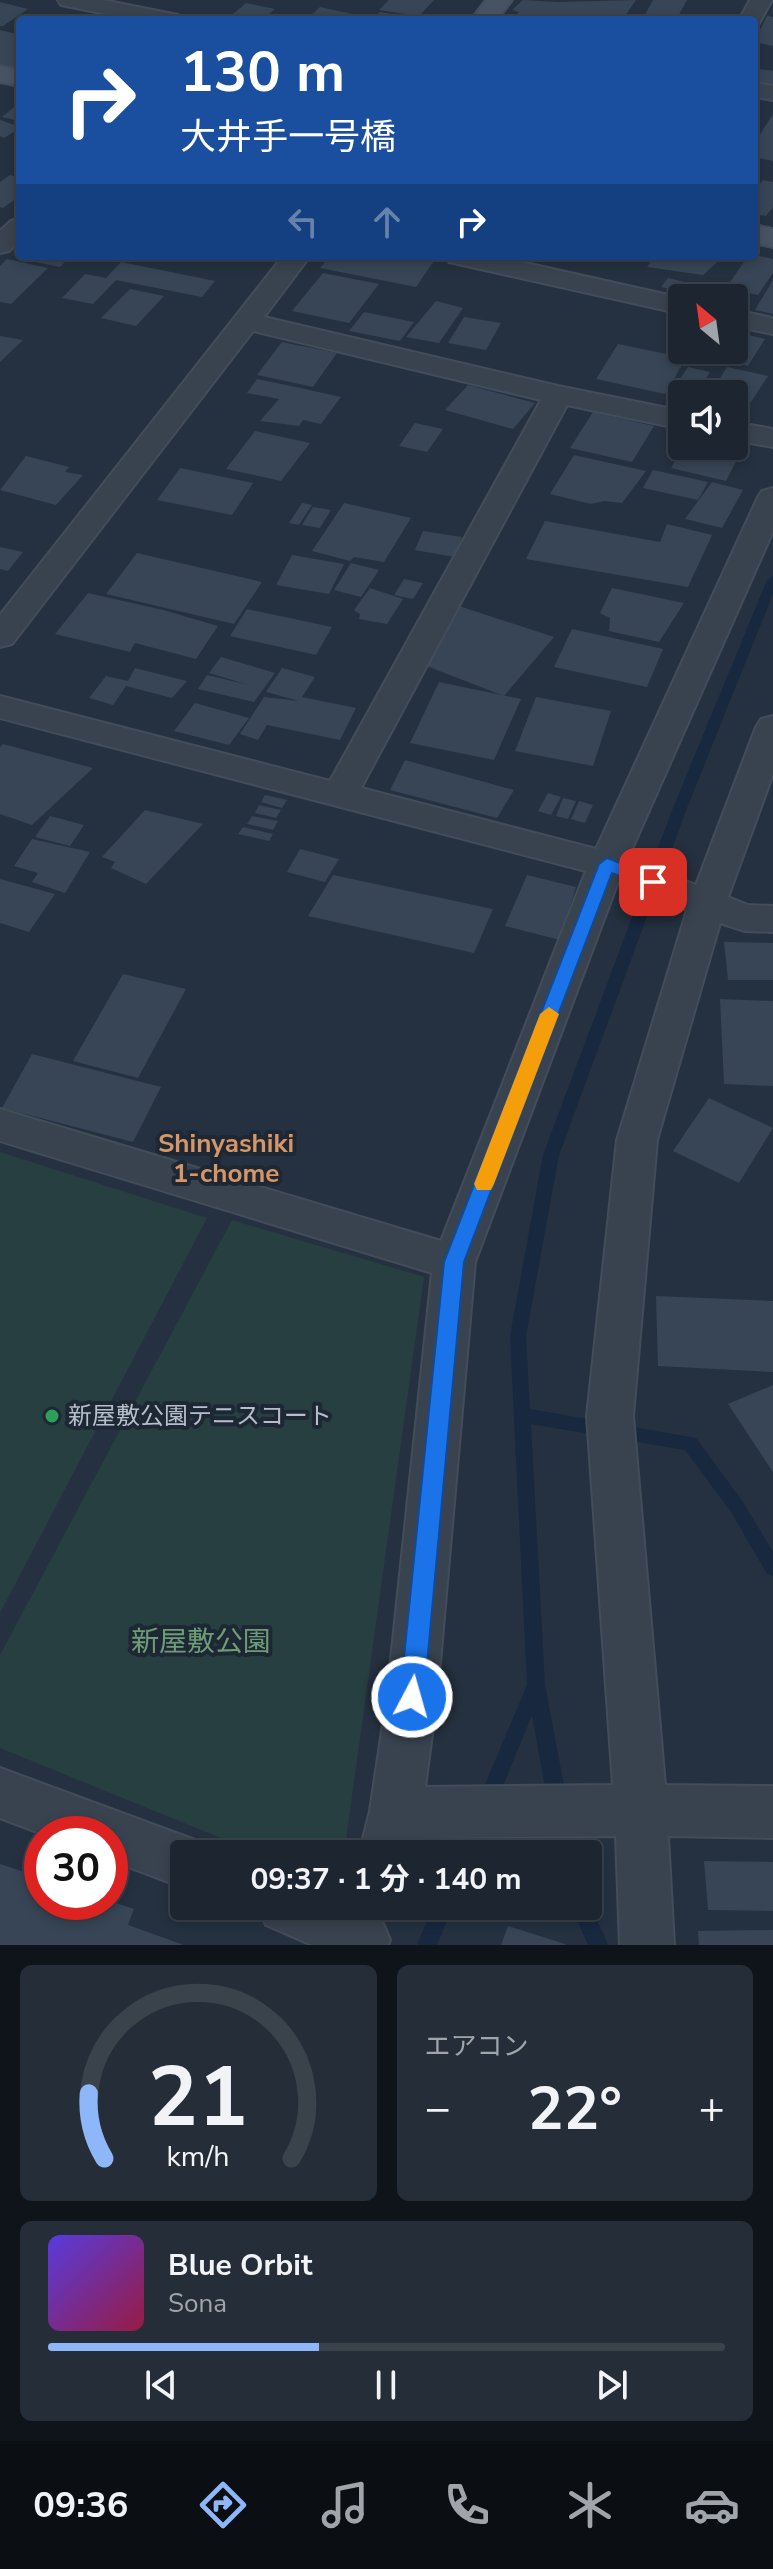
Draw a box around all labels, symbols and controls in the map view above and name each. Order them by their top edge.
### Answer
text: 130 m [180,34,345,111]
icon: right [48,48,152,152]
text: 大井手一号橋 [180,113,396,162]
icon: left [281,200,325,244]
icon: ahead [365,200,409,244]
icon: right [449,200,493,244]
north arrow [668,284,748,364]
map controls [668,284,748,460]
button: sound [668,380,748,460]
pin [619,848,687,916]
icon: arrive [631,860,675,904]
district label: Shinyashiki 1-chome [158,1126,294,1191]
place label: 新屋敷公園テニスコート [68,1400,332,1432]
marker: 新屋敷公園テニスコート [43,1407,61,1425]
park label: 新屋敷公園 [131,1623,271,1661]
position arrow [370,1655,454,1739]
speed limit sign: 30 [24,1816,128,1920]
text: 09:37 · 1 分 · 140 m [250,1859,522,1900]
text: エアコン [425,2029,529,2064]
text: 21 [148,2041,248,2154]
text: 22° [527,2068,622,2150]
text: − [425,2079,451,2139]
text: + [699,2079,725,2139]
text: km/h [167,2137,230,2176]
text: Blue Orbit [168,2245,312,2286]
text: Sona [168,2286,227,2321]
icon: previous [139,2363,183,2407]
icon: pause [364,2363,408,2407]
icon: next [590,2363,634,2407]
icon: directions [195,2477,251,2533]
icon: music [317,2477,373,2533]
icon: phone [439,2477,495,2533]
icon: climate [562,2477,618,2533]
icon: car [684,2477,740,2533]
text: 09:36 [33,2481,128,2530]

